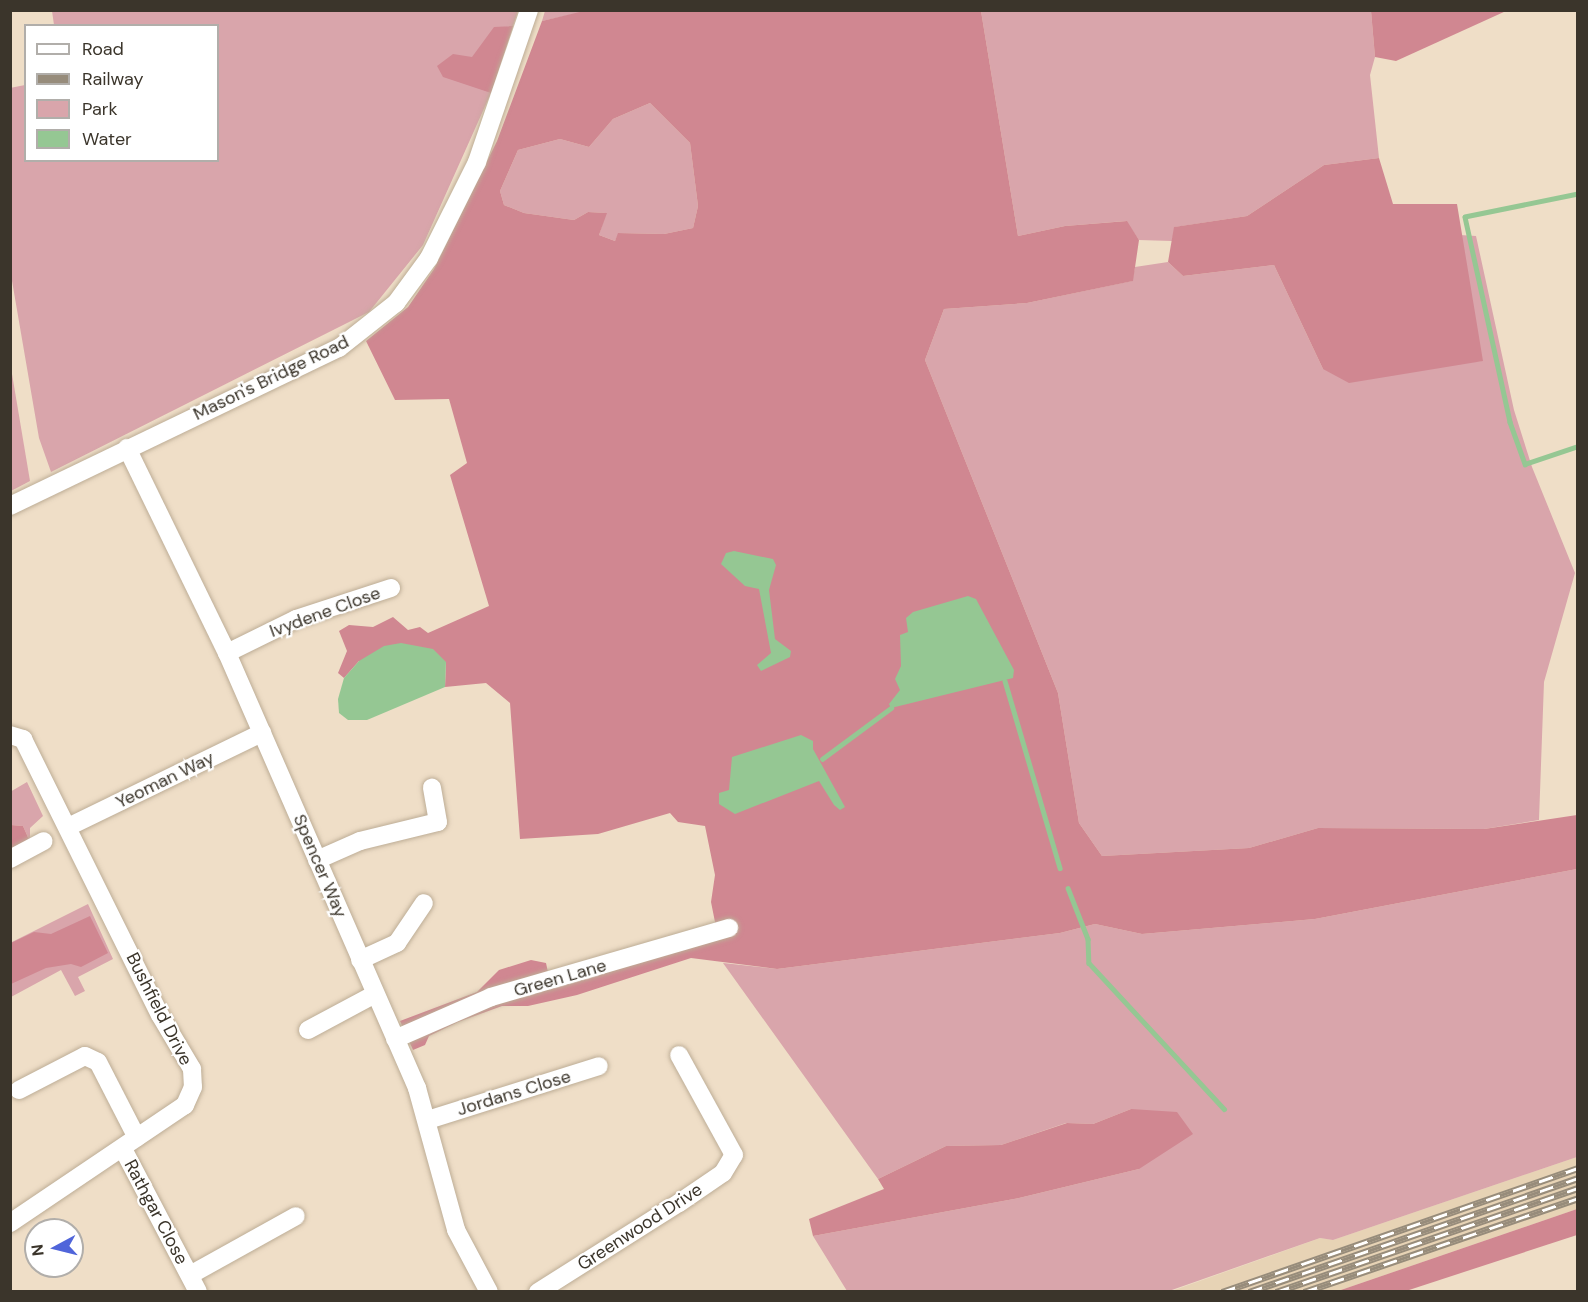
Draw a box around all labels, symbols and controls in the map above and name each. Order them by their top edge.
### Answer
legend [24,24,219,162]
text: Road [82,37,124,61]
text: Railway [82,67,144,91]
text: Park [82,97,118,121]
text: Water [82,127,132,151]
street label: Mason's Bridge Road [190,331,352,425]
street label: Ivydene Close [267,582,383,642]
street label: Yeoman Way [112,747,218,813]
street label: Spencer Way [289,811,351,921]
street label: Bushfield Drive [121,949,197,1069]
street label: Green Lane [511,954,609,1002]
street label: Jordans Close [454,1065,574,1121]
street label: Rathgar Close [119,1156,193,1268]
street label: Greenwood Drive [574,1179,706,1275]
north arrow [24,1218,84,1278]
text: N [26,1243,49,1257]

